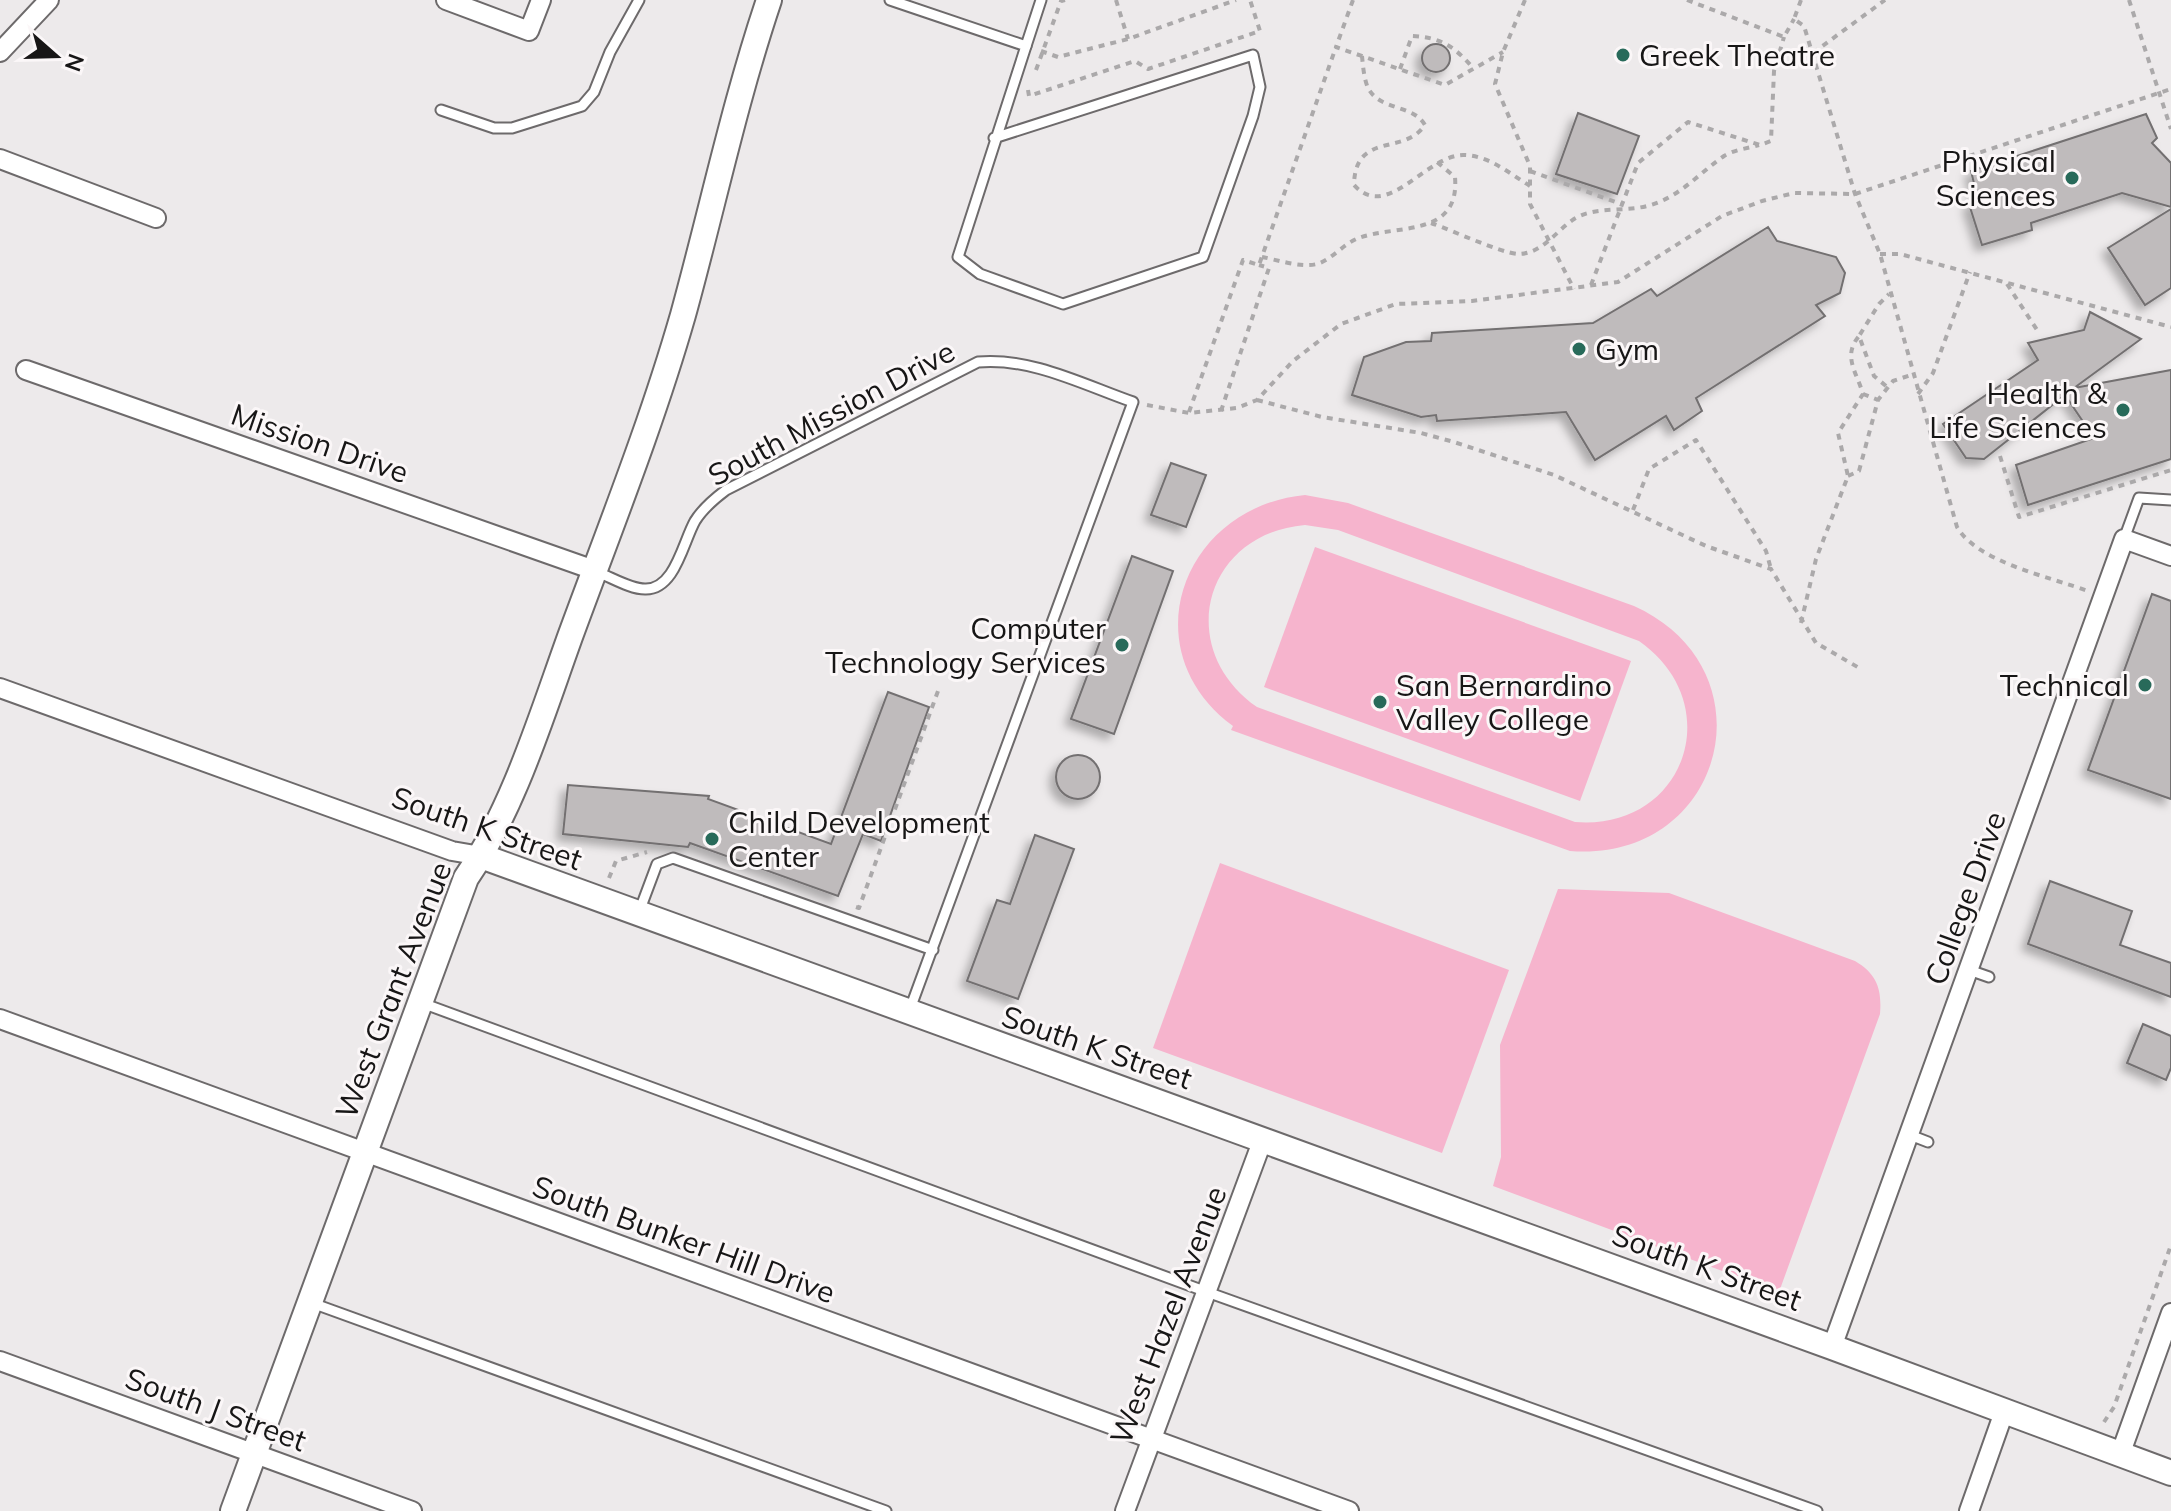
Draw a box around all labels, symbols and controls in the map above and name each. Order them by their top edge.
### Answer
north arrow [16,16,96,96]
place label: Greek Theatre [1639,36,1835,74]
marker: Greek Theatre [1614,46,1632,64]
text: N [59,50,91,75]
place label: Physical Sciences [1936,142,2056,214]
marker: Physical Sciences [2063,169,2081,187]
place label: Gym [1595,330,1659,368]
street label: South Mission Drive [701,332,961,494]
marker: Gym [1570,340,1588,358]
place label: Health & Life Sciences [1929,374,2108,446]
street label: Mission Drive [226,395,414,491]
marker: Health & Life Sciences [2114,401,2132,419]
place label: Computer Technology Services [825,609,1106,681]
marker: Computer Technology Services [1113,636,1131,654]
place label: San Bernardino Valley College [1396,666,1612,738]
place label: Technical [2000,666,2129,704]
marker: Technical [2136,676,2154,694]
marker: San Bernardino Valley College [1371,693,1389,711]
street label: South K Street [387,778,587,878]
place label: Child Development Center [728,803,990,875]
street label: College Drive [1916,806,2014,990]
marker: Child Development Center [703,830,721,848]
street label: West Grant Avenue [327,856,459,1124]
street label: South K Street [997,997,1197,1097]
street label: South Bunker Hill Drive [528,1167,840,1311]
street label: West Hazel Avenue [1101,1181,1235,1449]
street label: South K Street [1607,1215,1807,1319]
street label: South J Street [120,1359,312,1459]

